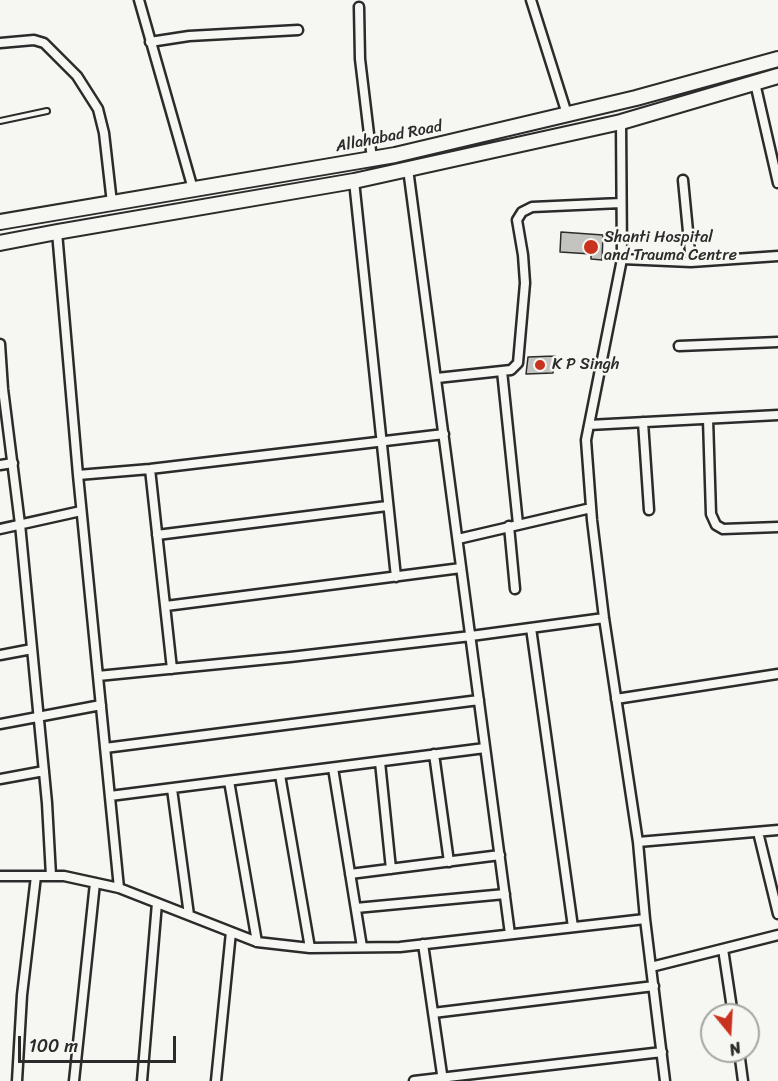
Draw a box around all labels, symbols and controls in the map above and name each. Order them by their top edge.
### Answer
street label: Allahabad Road [334,117,444,157]
place label: Shanti Hospital and Trauma Centre [604,228,737,266]
marker: Shanti Hospital and Trauma Centre [582,238,600,256]
place label: K P Singh [552,355,619,375]
marker: K P Singh [533,358,547,372]
north arrow [700,1003,760,1063]
scale bar [21,1024,178,1062]
text: 100 m [29,1030,78,1062]
text: N [725,1033,745,1064]

